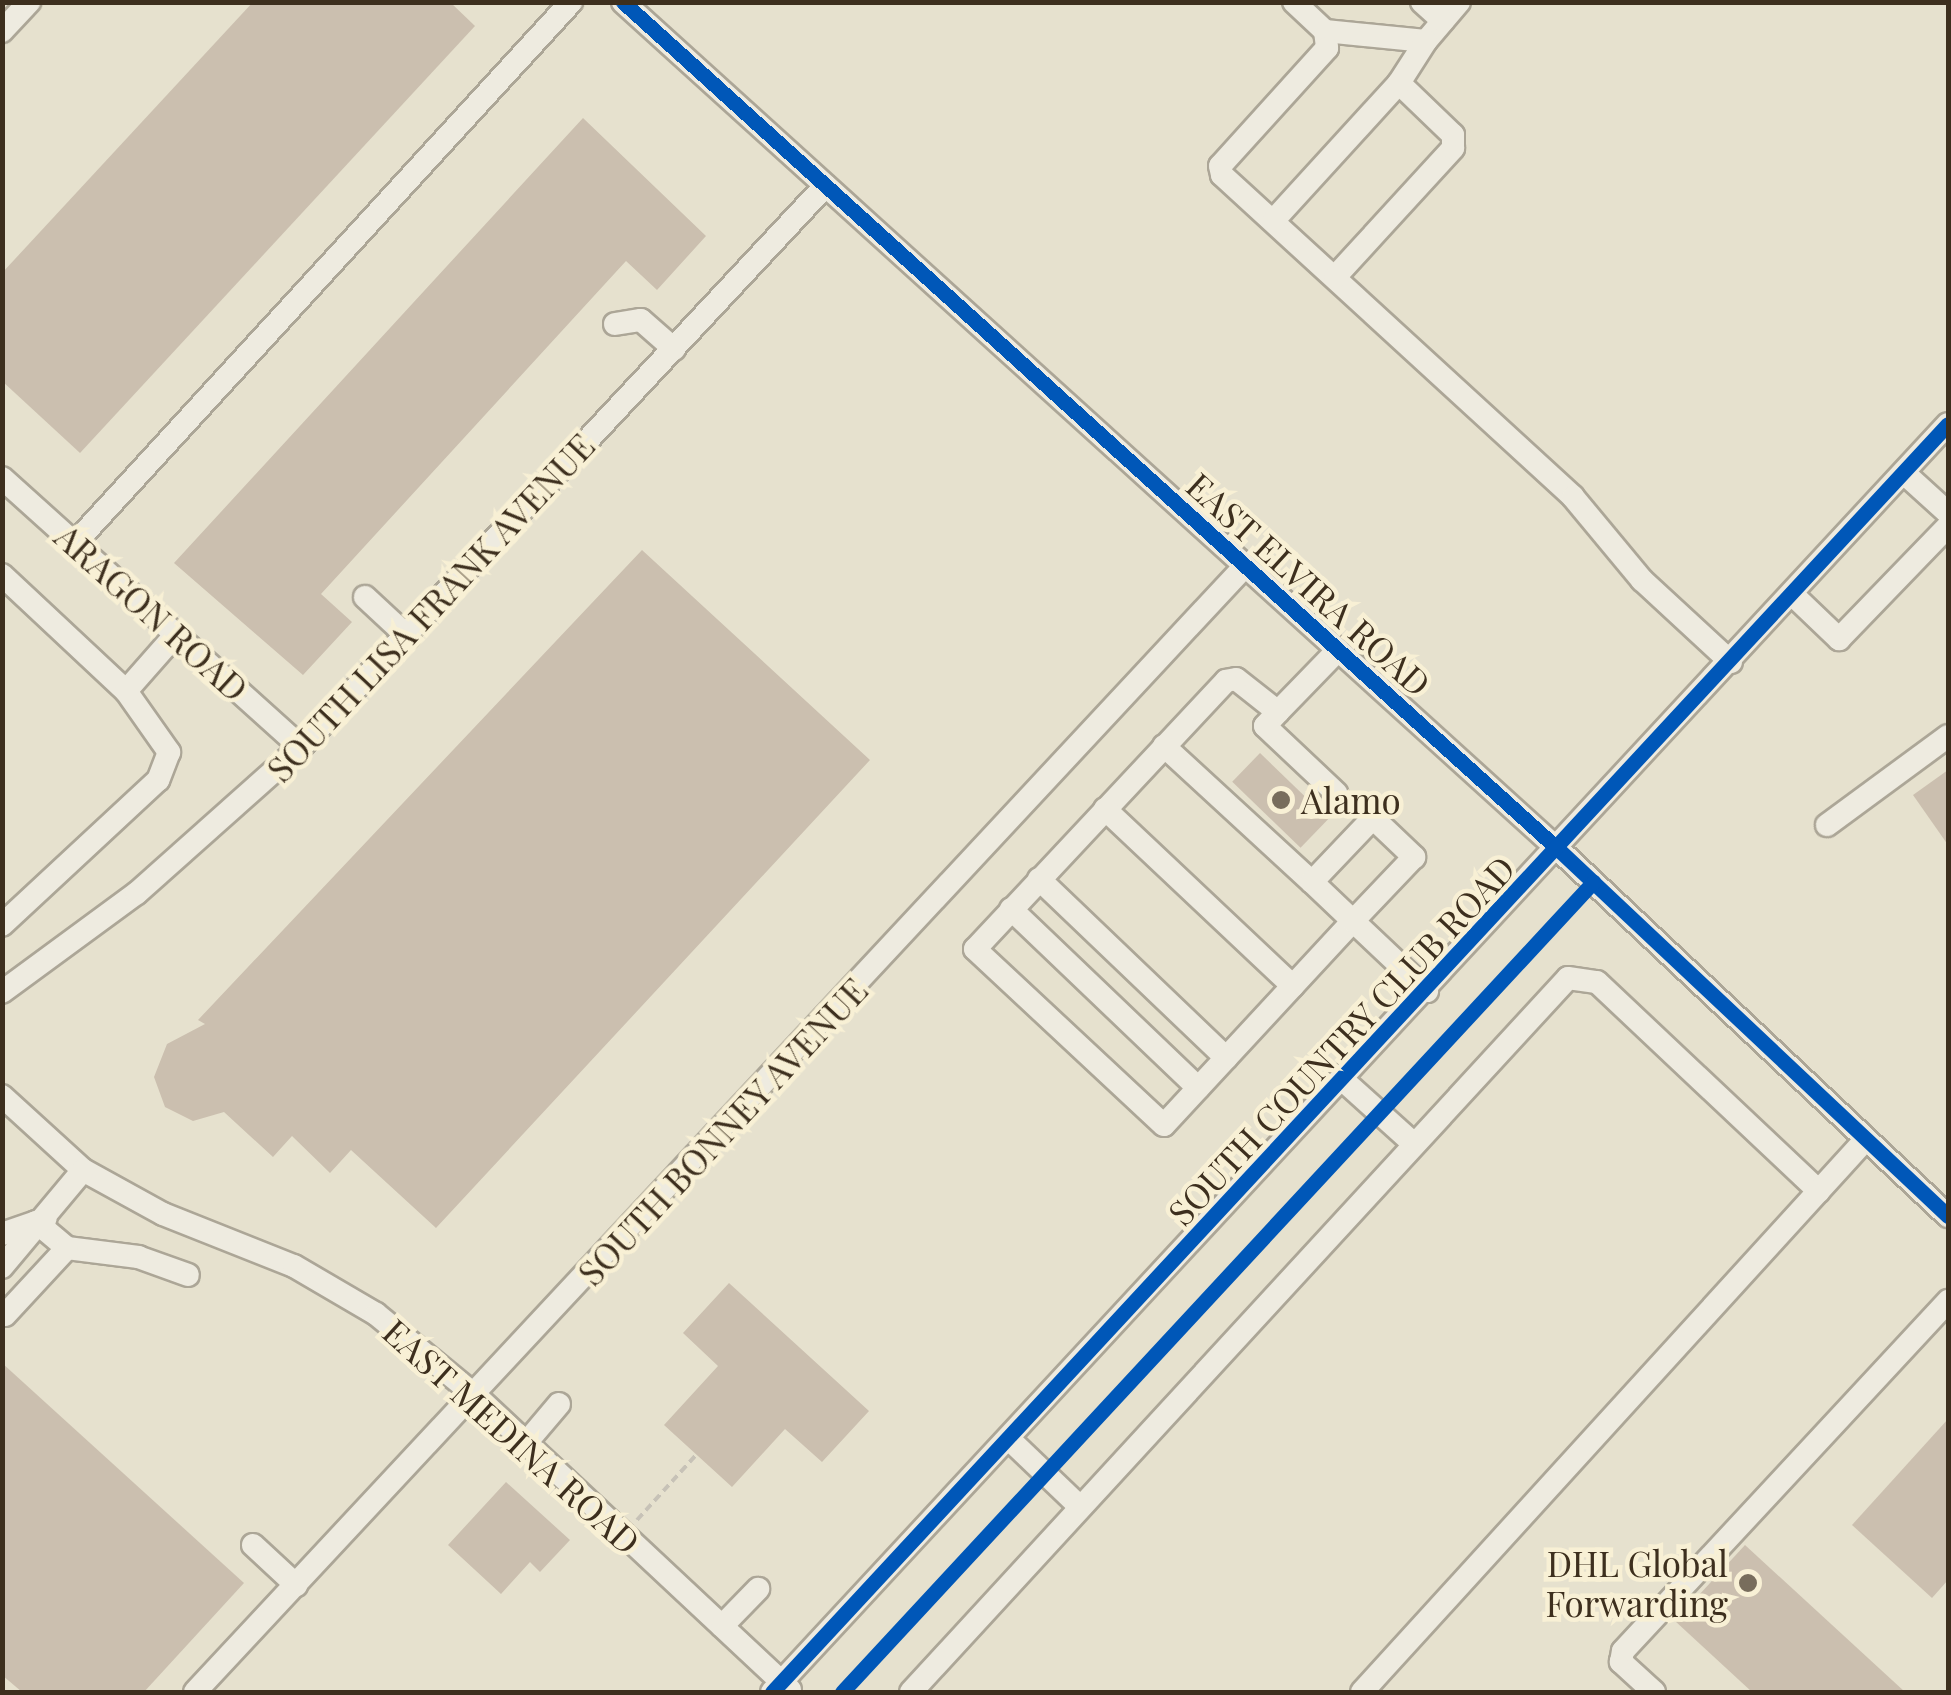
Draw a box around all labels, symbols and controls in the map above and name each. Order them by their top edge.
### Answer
street label: SOUTH LISA FRANK AVENUE [257,424,603,790]
street label: EAST ELVIRA ROAD [1178,463,1440,705]
street label: ARAGON ROAD [47,515,257,709]
place label: Alamo [1301,779,1401,821]
marker: Alamo [1270,789,1292,811]
street label: SOUTH COUNTRY CLUB ROAD [1159,847,1523,1233]
street label: SOUTH BONNEY AVENUE [568,968,876,1294]
street label: EAST MEDINA ROAD [375,1310,649,1562]
place label: DHL Global Forwarding [1546,1542,1728,1624]
marker: DHL Global Forwarding [1737,1572,1759,1594]

